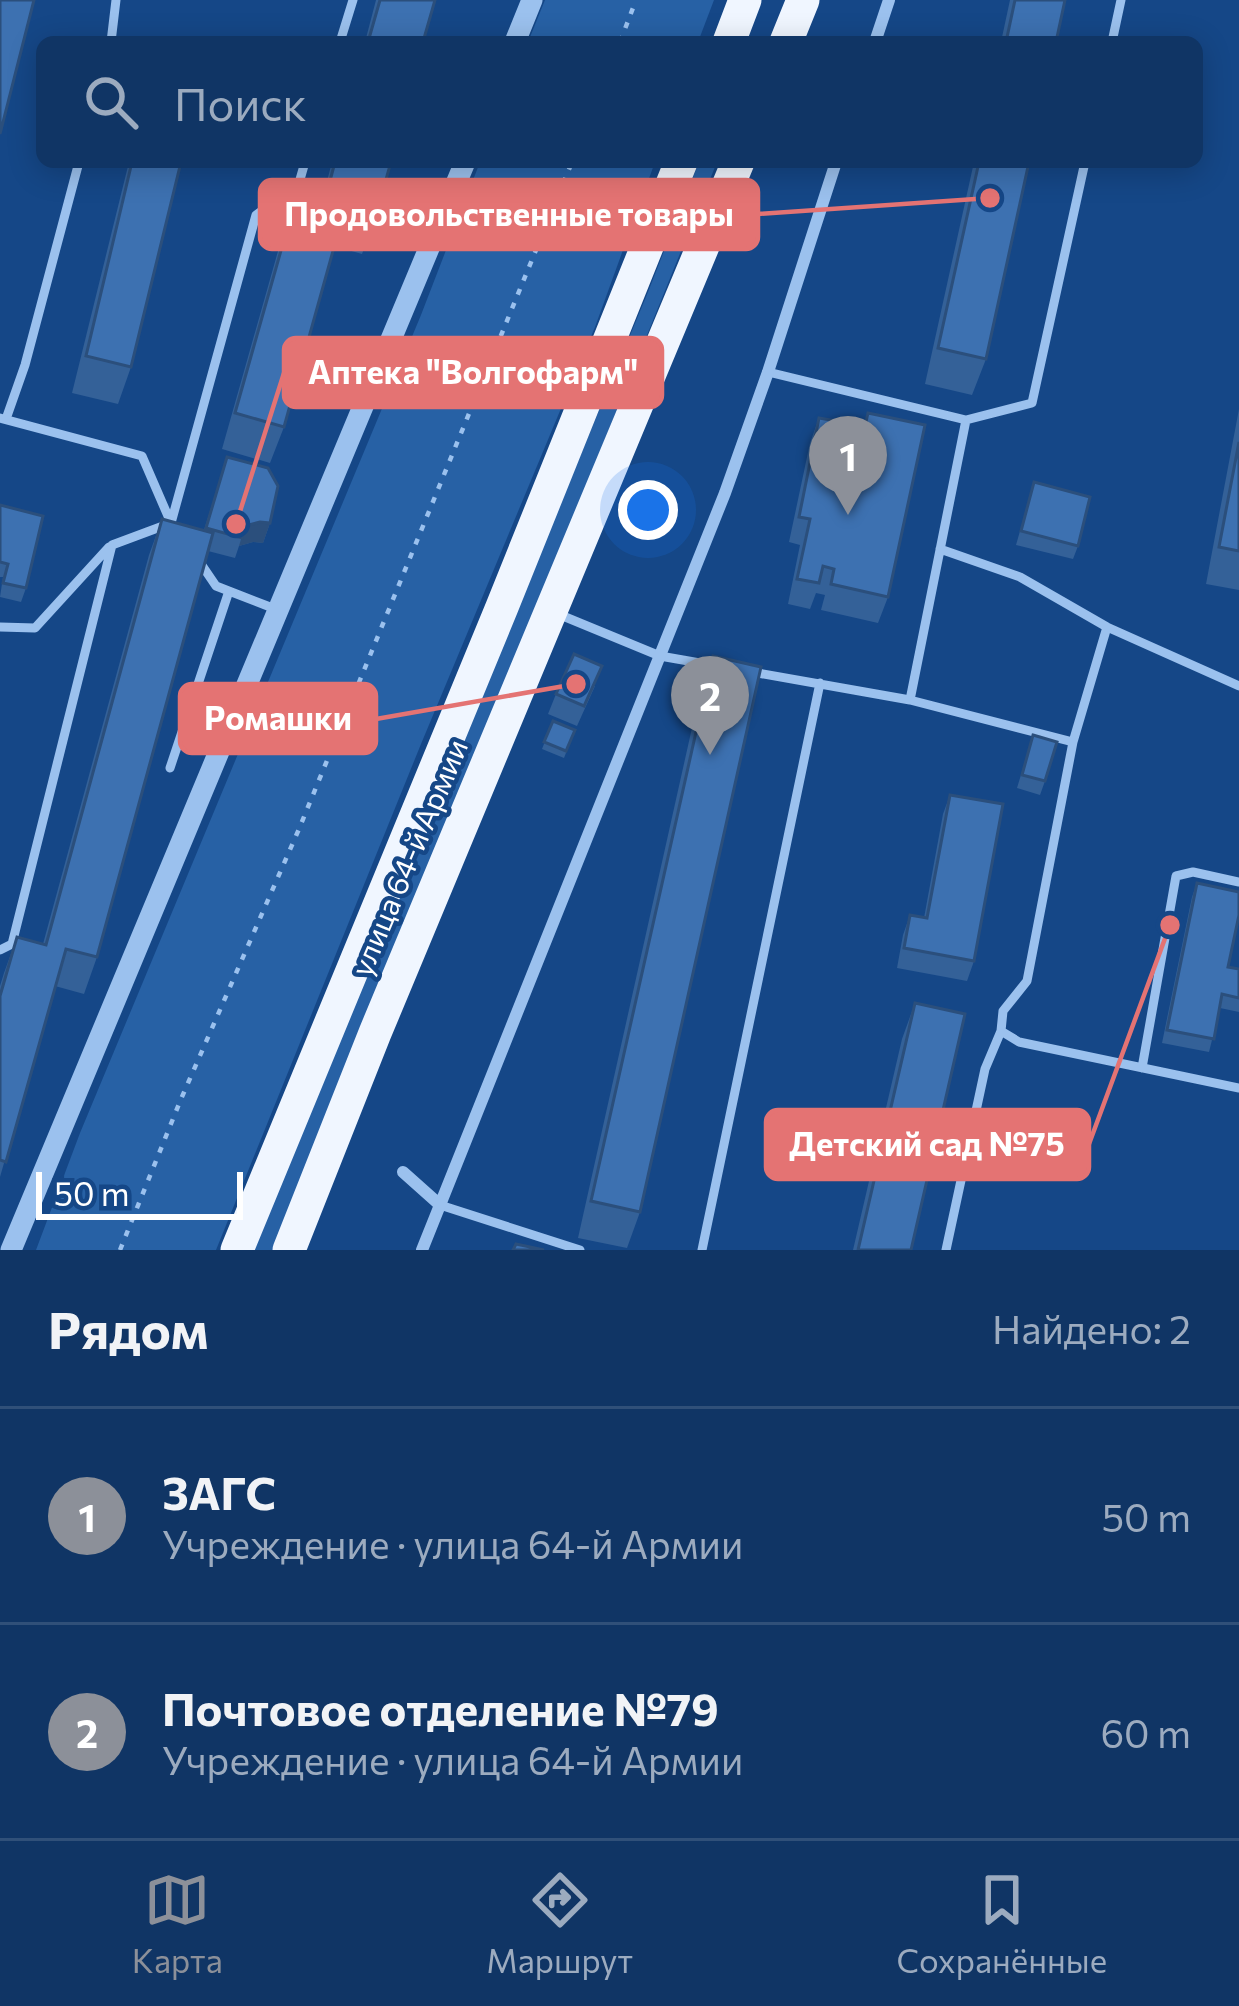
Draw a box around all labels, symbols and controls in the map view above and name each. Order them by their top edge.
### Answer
search box [36,36,1203,168]
icon: search [78,69,144,135]
text: Поиск [174,75,307,130]
callout: Продовольственные товары [260,180,758,249]
text: Продовольственные товары [284,192,734,233]
callout: Аптека "Волгофарм" [284,338,662,407]
text: Аптека "Волгофарм" [308,350,638,391]
pin: 1 [809,416,887,515]
your location [618,480,678,540]
pin: 2 [671,656,749,755]
callout: Ромашки [180,684,376,753]
text: Ромашки [204,696,352,737]
street label: улица 64-й Армии [341,733,474,981]
callout: Детский сад №75 [766,1110,1089,1179]
text: Детский сад №75 [789,1122,1065,1163]
scale bar [36,1166,243,1219]
text: 50 m [54,1172,130,1213]
text: Рядом [48,1297,209,1360]
text: Найдено: 2 [992,1304,1191,1352]
text: ЗАГС [162,1464,276,1519]
text: 1 [78,1492,96,1540]
text: 50 m [1102,1492,1191,1540]
text: Учреждение · улица 64-й Армии [162,1519,743,1567]
text: Почтовое отделение №79 [162,1680,719,1735]
text: 2 [76,1708,98,1756]
text: 60 m [1100,1708,1191,1756]
text: Учреждение · улица 64-й Армии [162,1735,743,1783]
tab: Карта [132,1867,223,1980]
tab: Маршрут [486,1867,633,1980]
tab: Сохранённые [897,1867,1107,1980]

